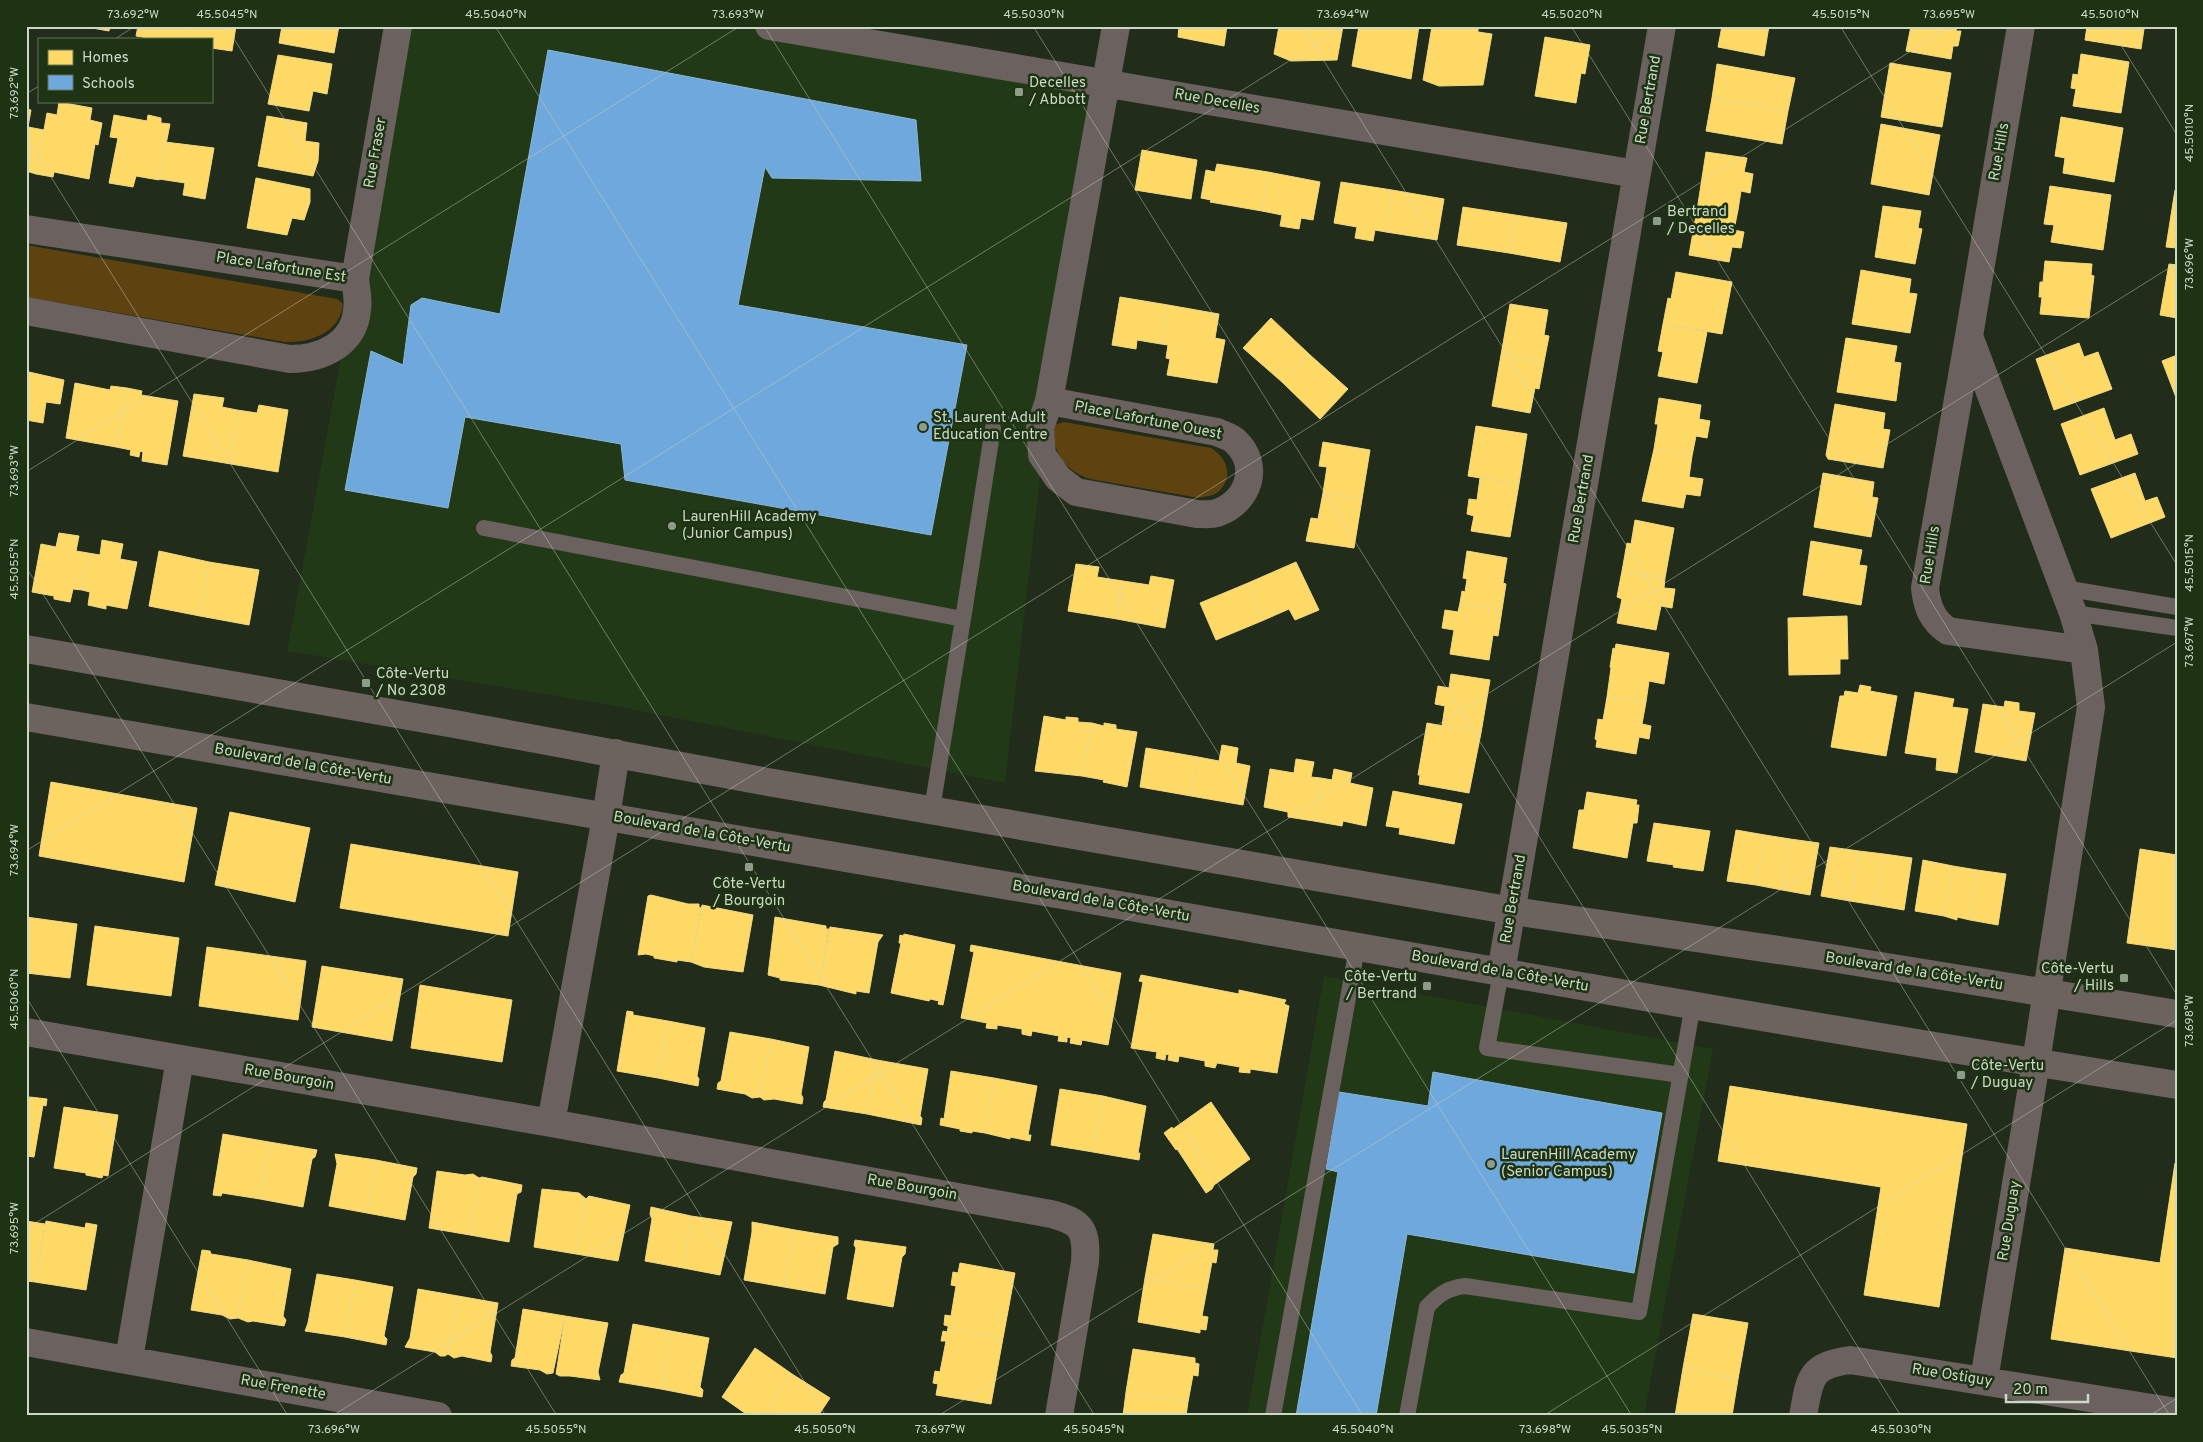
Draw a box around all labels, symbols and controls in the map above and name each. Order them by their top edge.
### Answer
text: 73.692°W [107,7,159,23]
text: 45.5045°N [196,7,258,23]
text: 45.5040°N [465,7,527,23]
text: 73.693°W [712,7,764,23]
text: 45.5030°N [1004,7,1064,23]
text: 73.694°W [1317,7,1369,23]
text: 45.5020°N [1541,7,1603,23]
text: 45.5015°N [1812,7,1870,23]
text: 73.695°W [1923,7,1975,23]
text: 45.5010°N [2081,7,2139,23]
legend [38,38,212,102]
text: Homes [82,49,129,68]
street label: Rue Bertrand [1632,54,1666,146]
text: 73.692°W [7,67,23,119]
place label: Decelles / Abbott [1028,74,1086,110]
text: Schools [82,75,135,94]
street label: Rue Decelles [1173,85,1261,119]
marker: Decelles / Abbott [1013,86,1025,98]
text: 45.5010°N [2182,104,2198,162]
street label: Rue Fraser [360,116,392,190]
street label: Rue Hills [1986,121,2014,183]
place label: Bertrand / Decelles [1666,203,1735,239]
marker: Bertrand / Decelles [1651,215,1663,227]
text: 73.696°W [2182,238,2198,290]
street label: Place Lafortune Est [215,248,347,288]
street label: Place Lafortune Ouest [1073,397,1223,445]
place label: St. Laurent Adult Education Centre [933,409,1048,445]
marker: St. Laurent Adult Education Centre [917,421,929,433]
text: 73.693°W [7,445,23,497]
street label: Rue Bertrand [1565,453,1599,545]
place label: LaurenHill Academy (Junior Campus) [682,508,817,544]
marker: LaurenHill Academy (Junior Campus) [666,520,678,532]
street label: Rue Hills [1917,524,1945,586]
text: 45.5015°N [2182,534,2198,592]
text: 45.5055°N [7,538,23,600]
text: 73.697°W [2182,617,2198,667]
place label: Côte-Vertu / No 2308 [375,665,449,701]
marker: Côte-Vertu / No 2308 [360,677,372,689]
street label: Boulevard de la Côte-Vertu [213,740,393,790]
street label: Boulevard de la Côte-Vertu [612,808,792,858]
text: 73.694°W [7,824,23,876]
street label: Rue Bertrand [1497,853,1531,945]
marker: Côte-Vertu / Bourgoin [743,861,755,873]
place label: Côte-Vertu / Bourgoin [712,875,786,911]
street label: Boulevard de la Côte-Vertu [1011,877,1191,927]
street label: Boulevard de la Côte-Vertu [1410,947,1590,997]
street label: Boulevard de la Côte-Vertu [1824,949,2004,995]
place label: Côte-Vertu / Hills [2041,960,2114,996]
text: 45.5060°N [7,968,23,1030]
place label: Côte-Vertu / Bertrand [1344,968,1417,1004]
marker: Côte-Vertu / Hills [2118,972,2130,984]
marker: Côte-Vertu / Bertrand [1421,980,1433,992]
text: 73.698°W [2182,995,2198,1047]
place label: Côte-Vertu / Duguay [1970,1057,2044,1093]
street label: Rue Bourgoin [243,1061,335,1095]
marker: Côte-Vertu / Duguay [1955,1069,1967,1081]
place label: LaurenHill Academy (Senior Campus) [1501,1146,1636,1182]
marker: LaurenHill Academy (Senior Campus) [1485,1158,1497,1170]
street label: Rue Bourgoin [866,1171,958,1205]
street label: Rue Duguay [1994,1179,2026,1263]
text: 73.695°W [7,1202,23,1254]
street label: Rue Ostiguy [1910,1360,1994,1392]
street label: Rue Frenette [239,1371,327,1405]
scale bar [2006,1372,2088,1404]
text: 20 m [2013,1381,2048,1400]
text: 73.696°W [308,1422,360,1438]
text: 45.5055°N [525,1422,587,1438]
text: 45.5050°N [794,1422,856,1438]
text: 73.697°W [915,1422,965,1438]
text: 45.5045°N [1063,1422,1125,1438]
text: 45.5040°N [1332,1422,1394,1438]
text: 73.698°W [1519,1422,1571,1438]
text: 45.5035°N [1602,1422,1662,1438]
text: 45.5030°N [1871,1422,1931,1438]

